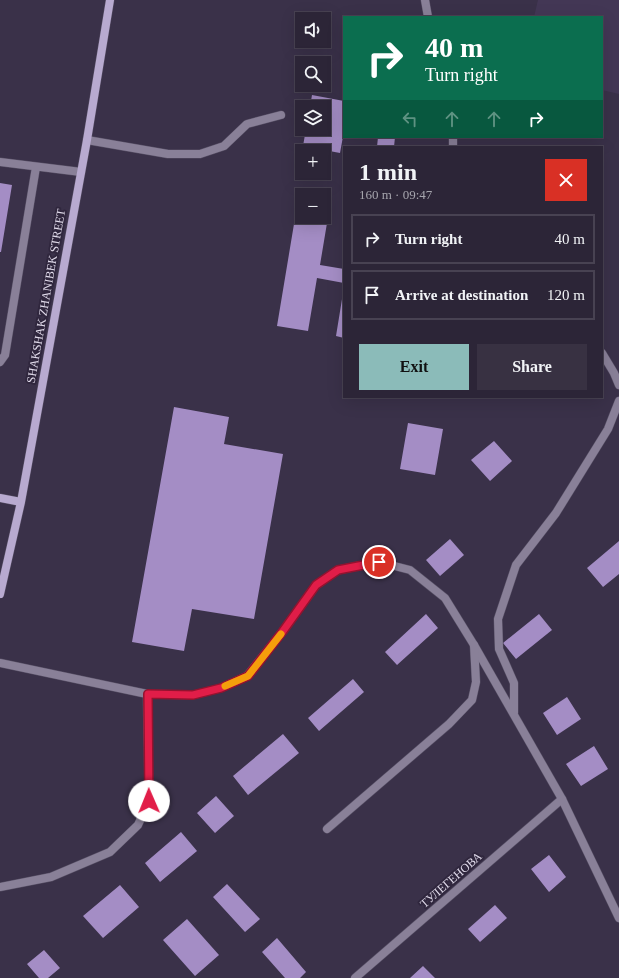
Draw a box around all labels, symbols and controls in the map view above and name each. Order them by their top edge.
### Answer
map controls [295,12,331,224]
button: sound [295,12,331,48]
icon: right [359,32,411,84]
text: 40 m [425,32,483,63]
button: search [295,56,331,92]
text: Turn right [425,65,498,85]
button: layers [295,100,331,136]
icon: left [399,108,421,130]
icon: ahead [441,108,463,130]
icon: ahead [483,108,505,130]
icon: right [525,108,547,130]
button: + [295,144,331,180]
text: 1 min [359,159,417,185]
button: close [545,159,587,201]
text: 160 m · 09:47 [359,187,432,202]
button: − [295,188,331,224]
street label: SHAKSHAK ZHANIBEK STREET [24,207,68,384]
icon: right [361,228,383,250]
text: Turn right [395,231,462,247]
text: 40 m [555,231,585,247]
icon: arrive [361,284,383,306]
text: Arrive at destination [395,287,528,303]
text: 120 m [547,287,585,303]
button: Exit [359,344,469,390]
button: Share [477,344,587,390]
pin [362,545,396,579]
icon: arrive [368,551,390,573]
position arrow [128,780,170,822]
street label: ТУЛЕГЕНОВА [417,849,485,911]

